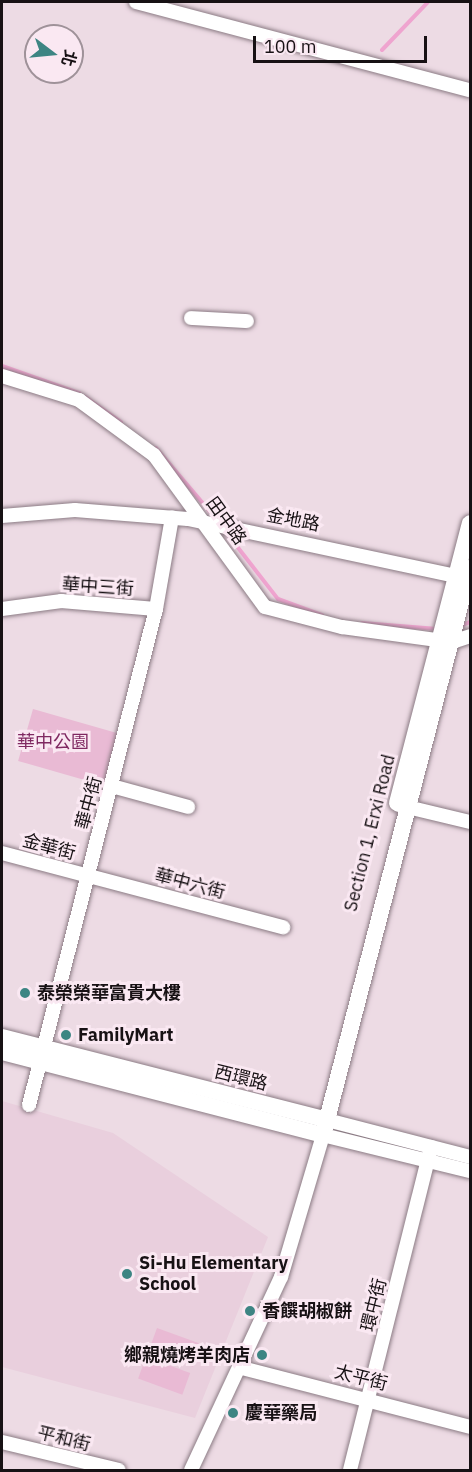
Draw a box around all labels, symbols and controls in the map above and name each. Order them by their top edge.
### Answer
north arrow [24,24,84,84]
scale bar [256,24,430,62]
text: 100 m [264,35,316,58]
text: 北 [58,48,81,69]
street label: 田中路 [201,493,251,549]
street label: 金地路 [264,504,322,536]
street label: 華中三街 [61,574,135,600]
park label: 華中公園 [17,731,89,753]
street label: Section 1, Erxi Road [340,752,400,914]
street label: 華中街 [72,774,106,832]
street label: 金華街 [20,830,78,864]
street label: 華中六街 [152,864,228,904]
place label: 泰榮榮華富貴大樓 [37,982,181,1004]
marker: 泰榮榮華富貴大樓 [18,986,32,1000]
place label: FamilyMart [78,1024,173,1046]
marker: FamilyMart [59,1028,73,1042]
street label: 西環路 [212,1061,270,1095]
place label: Si-Hu Elementary School [139,1253,288,1296]
marker: Si-Hu Elementary School [120,1267,134,1281]
street label: 環中街 [357,1276,391,1334]
place label: 香饌胡椒餅 [262,1300,352,1322]
marker: 香饌胡椒餅 [243,1304,257,1318]
place label: 鄉親燒烤羊肉店 [124,1344,250,1366]
marker: 鄉親燒烤羊肉店 [255,1348,269,1362]
street label: 太平街 [332,1361,390,1395]
place label: 慶華藥局 [245,1402,317,1424]
marker: 慶華藥局 [226,1406,240,1420]
street label: 平和街 [35,1422,93,1456]

